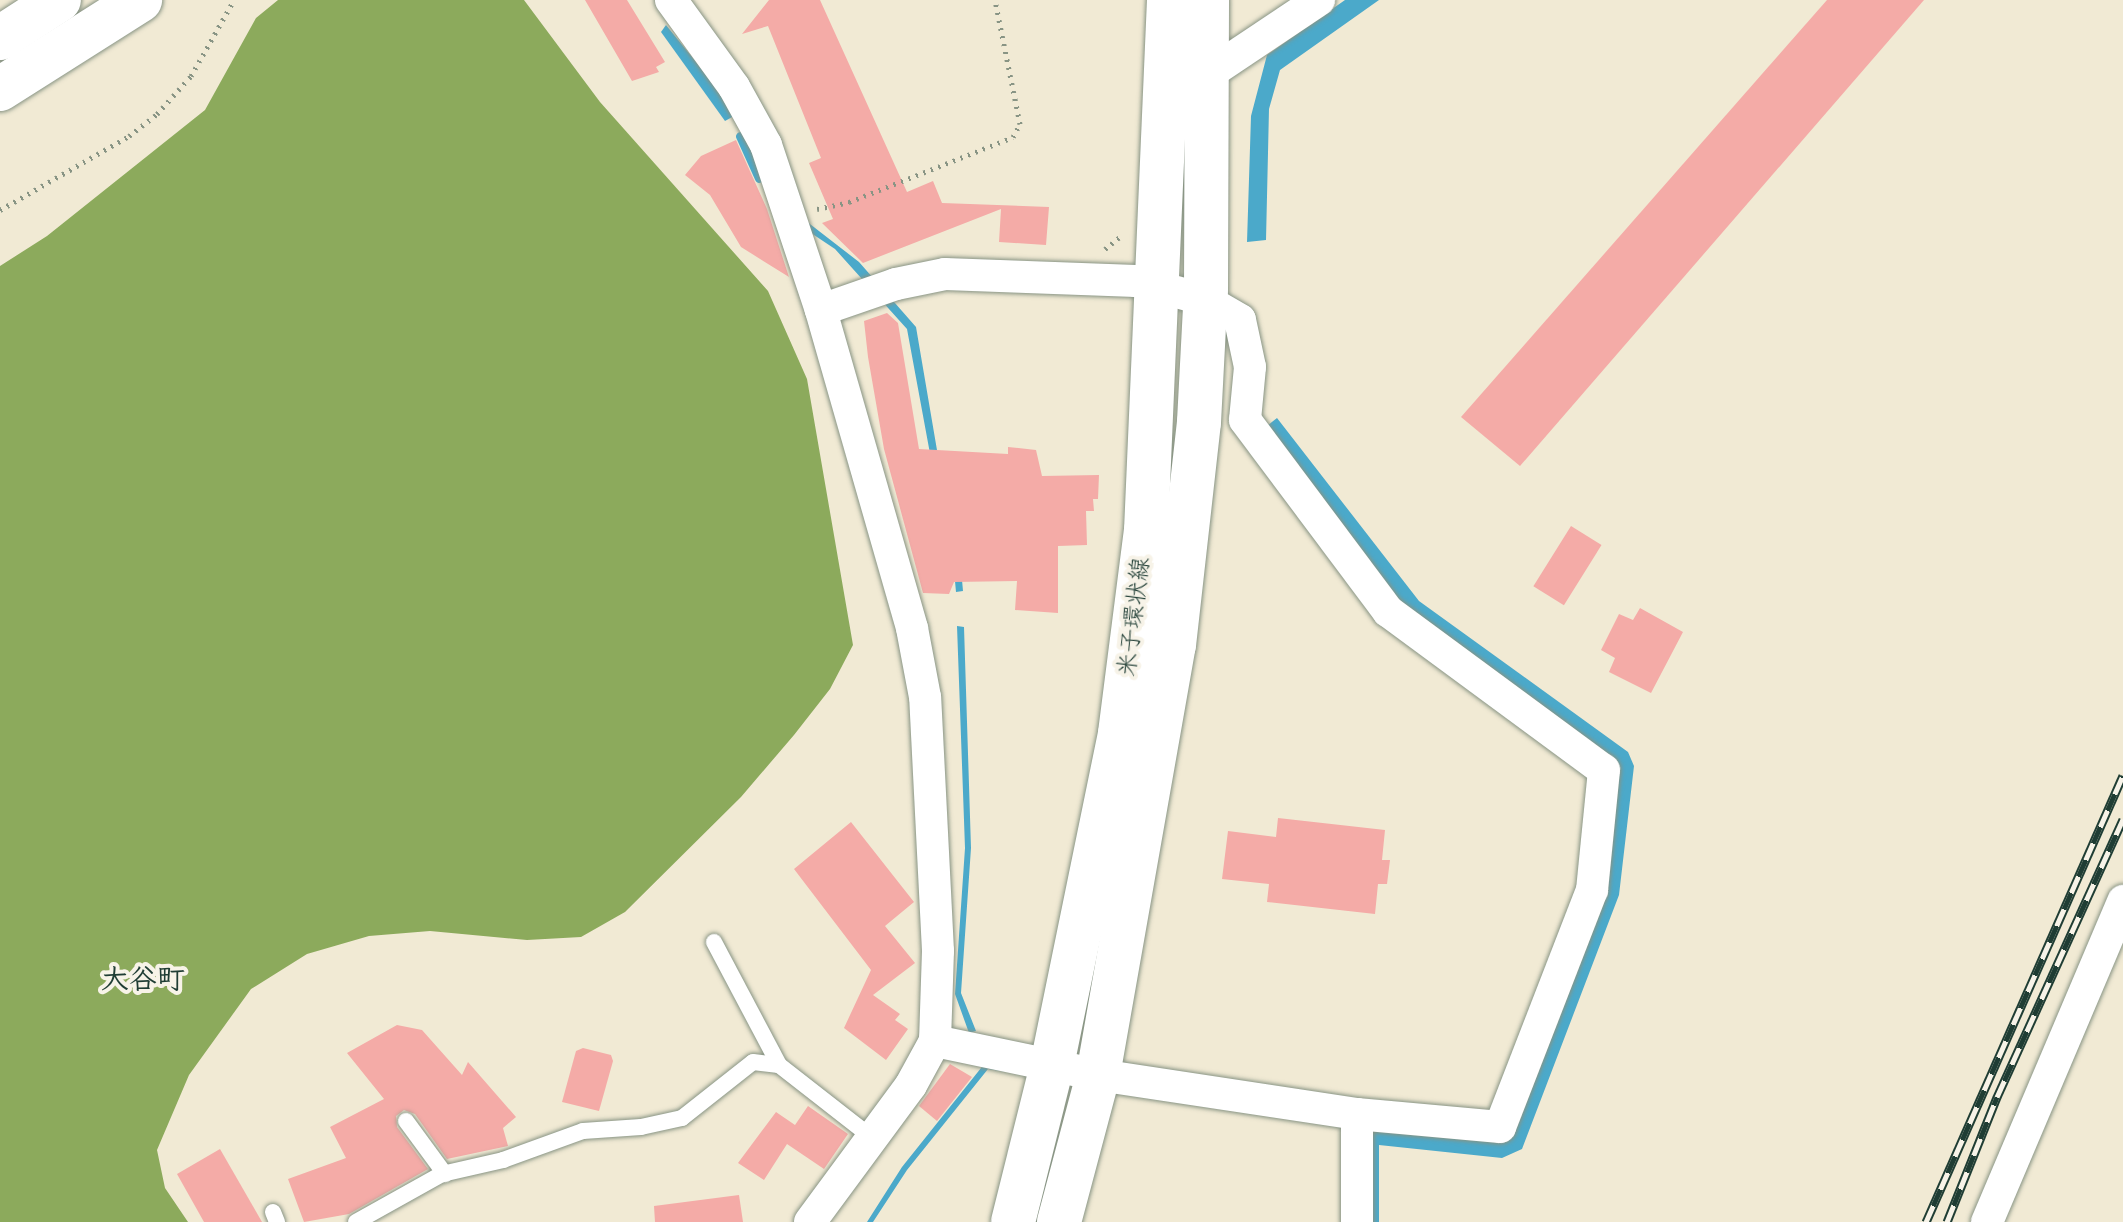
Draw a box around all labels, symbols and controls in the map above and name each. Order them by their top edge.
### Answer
street label: 米子環状線 [1113,556,1157,678]
district label: 大谷町 [101,963,185,997]

